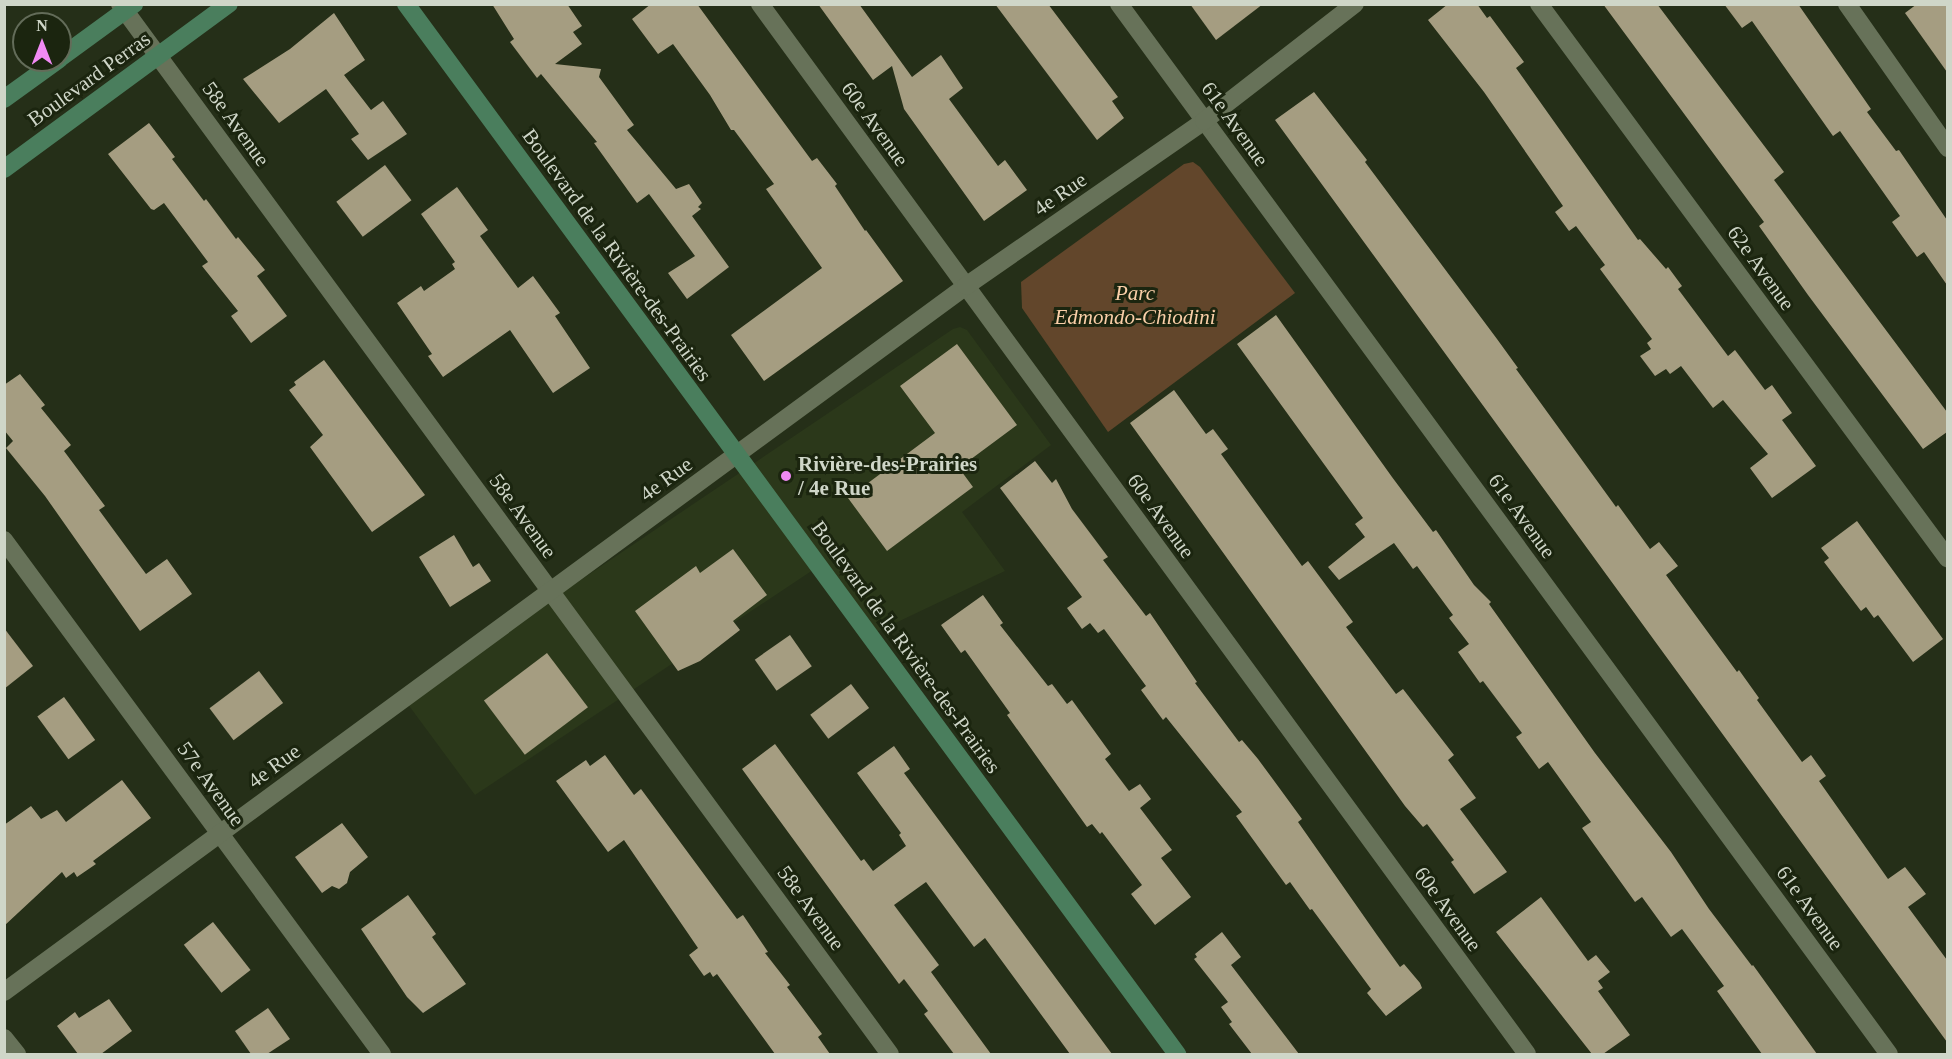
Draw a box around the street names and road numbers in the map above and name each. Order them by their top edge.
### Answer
street label: Boulevard Perras [23,26,155,132]
street label: 58e Avenue [197,76,275,172]
street label: 60e Avenue [836,76,914,172]
street label: 61e Avenue [1196,76,1274,172]
street label: Boulevard de la Rivière-des-Prairies [517,124,717,386]
street label: 4e Rue [1029,167,1091,221]
street label: 62e Avenue [1722,220,1800,316]
street label: 4e Rue [635,451,697,507]
street label: 58e Avenue [484,468,562,564]
street label: 60e Avenue [1122,468,1200,564]
street label: 61e Avenue [1483,468,1561,564]
street label: Boulevard de la Rivière-des-Prairies [806,516,1006,778]
street label: 57e Avenue [172,736,250,832]
street label: 4e Rue [243,738,305,794]
street label: 58e Avenue [772,860,850,956]
street label: 61e Avenue [1771,860,1849,956]
street label: 60e Avenue [1409,861,1487,957]

